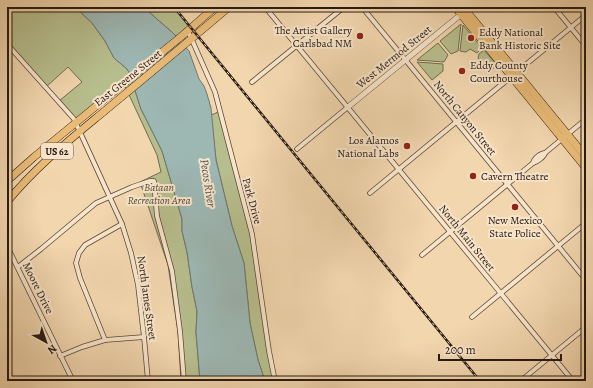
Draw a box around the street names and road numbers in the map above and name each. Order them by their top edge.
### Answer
street label: West Mermod Street [353,22,435,93]
street label: East Greene Street [91,46,165,110]
street label: North Canyon Street [430,77,500,159]
road number: US 62 [41,143,73,159]
street label: Park Drive [239,176,265,226]
street label: North Main Street [435,202,499,275]
street label: North James Street [134,255,160,342]
street label: Moore Drive [19,260,57,316]

